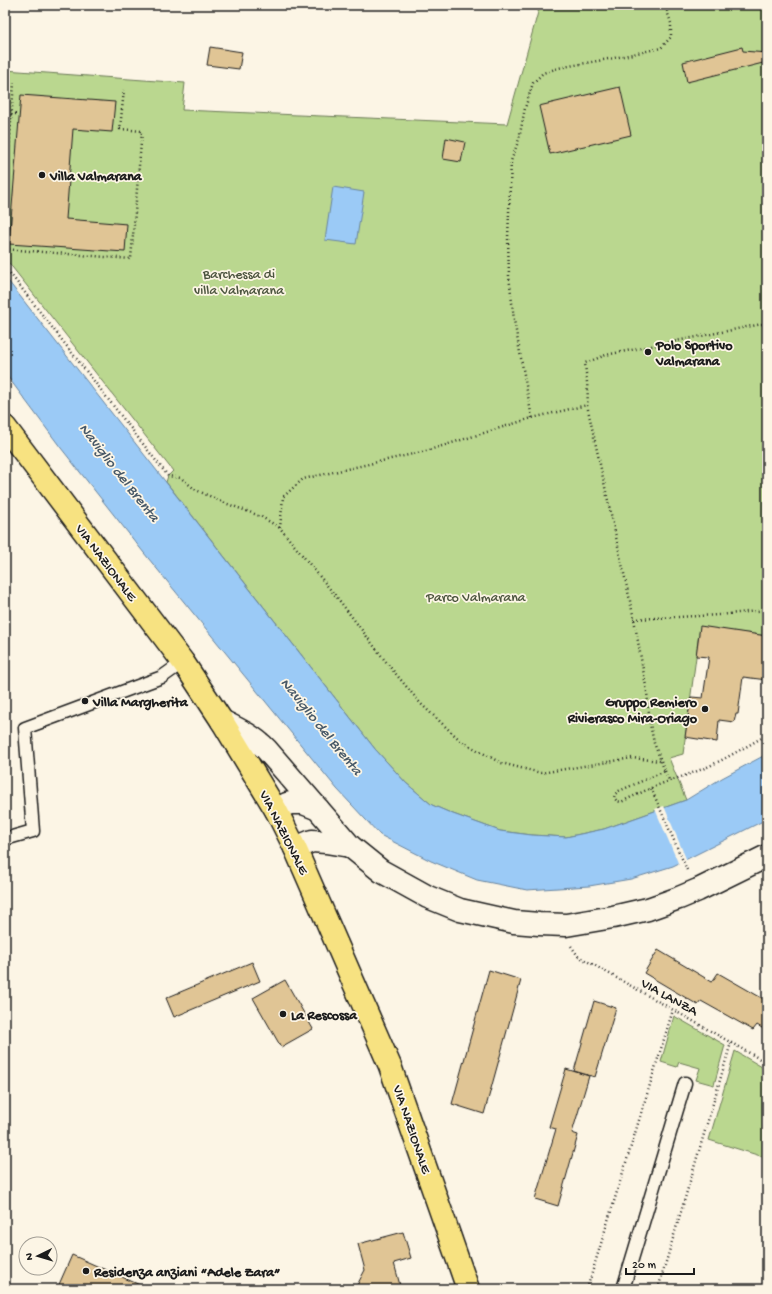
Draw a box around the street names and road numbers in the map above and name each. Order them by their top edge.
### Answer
street label: VIA NAZIONALE [70,521,140,606]
street label: VIA NAZIONALE [254,787,312,879]
street label: VIA LANZA [636,975,701,1021]
street label: VIA NAZIONALE [387,1083,434,1177]

